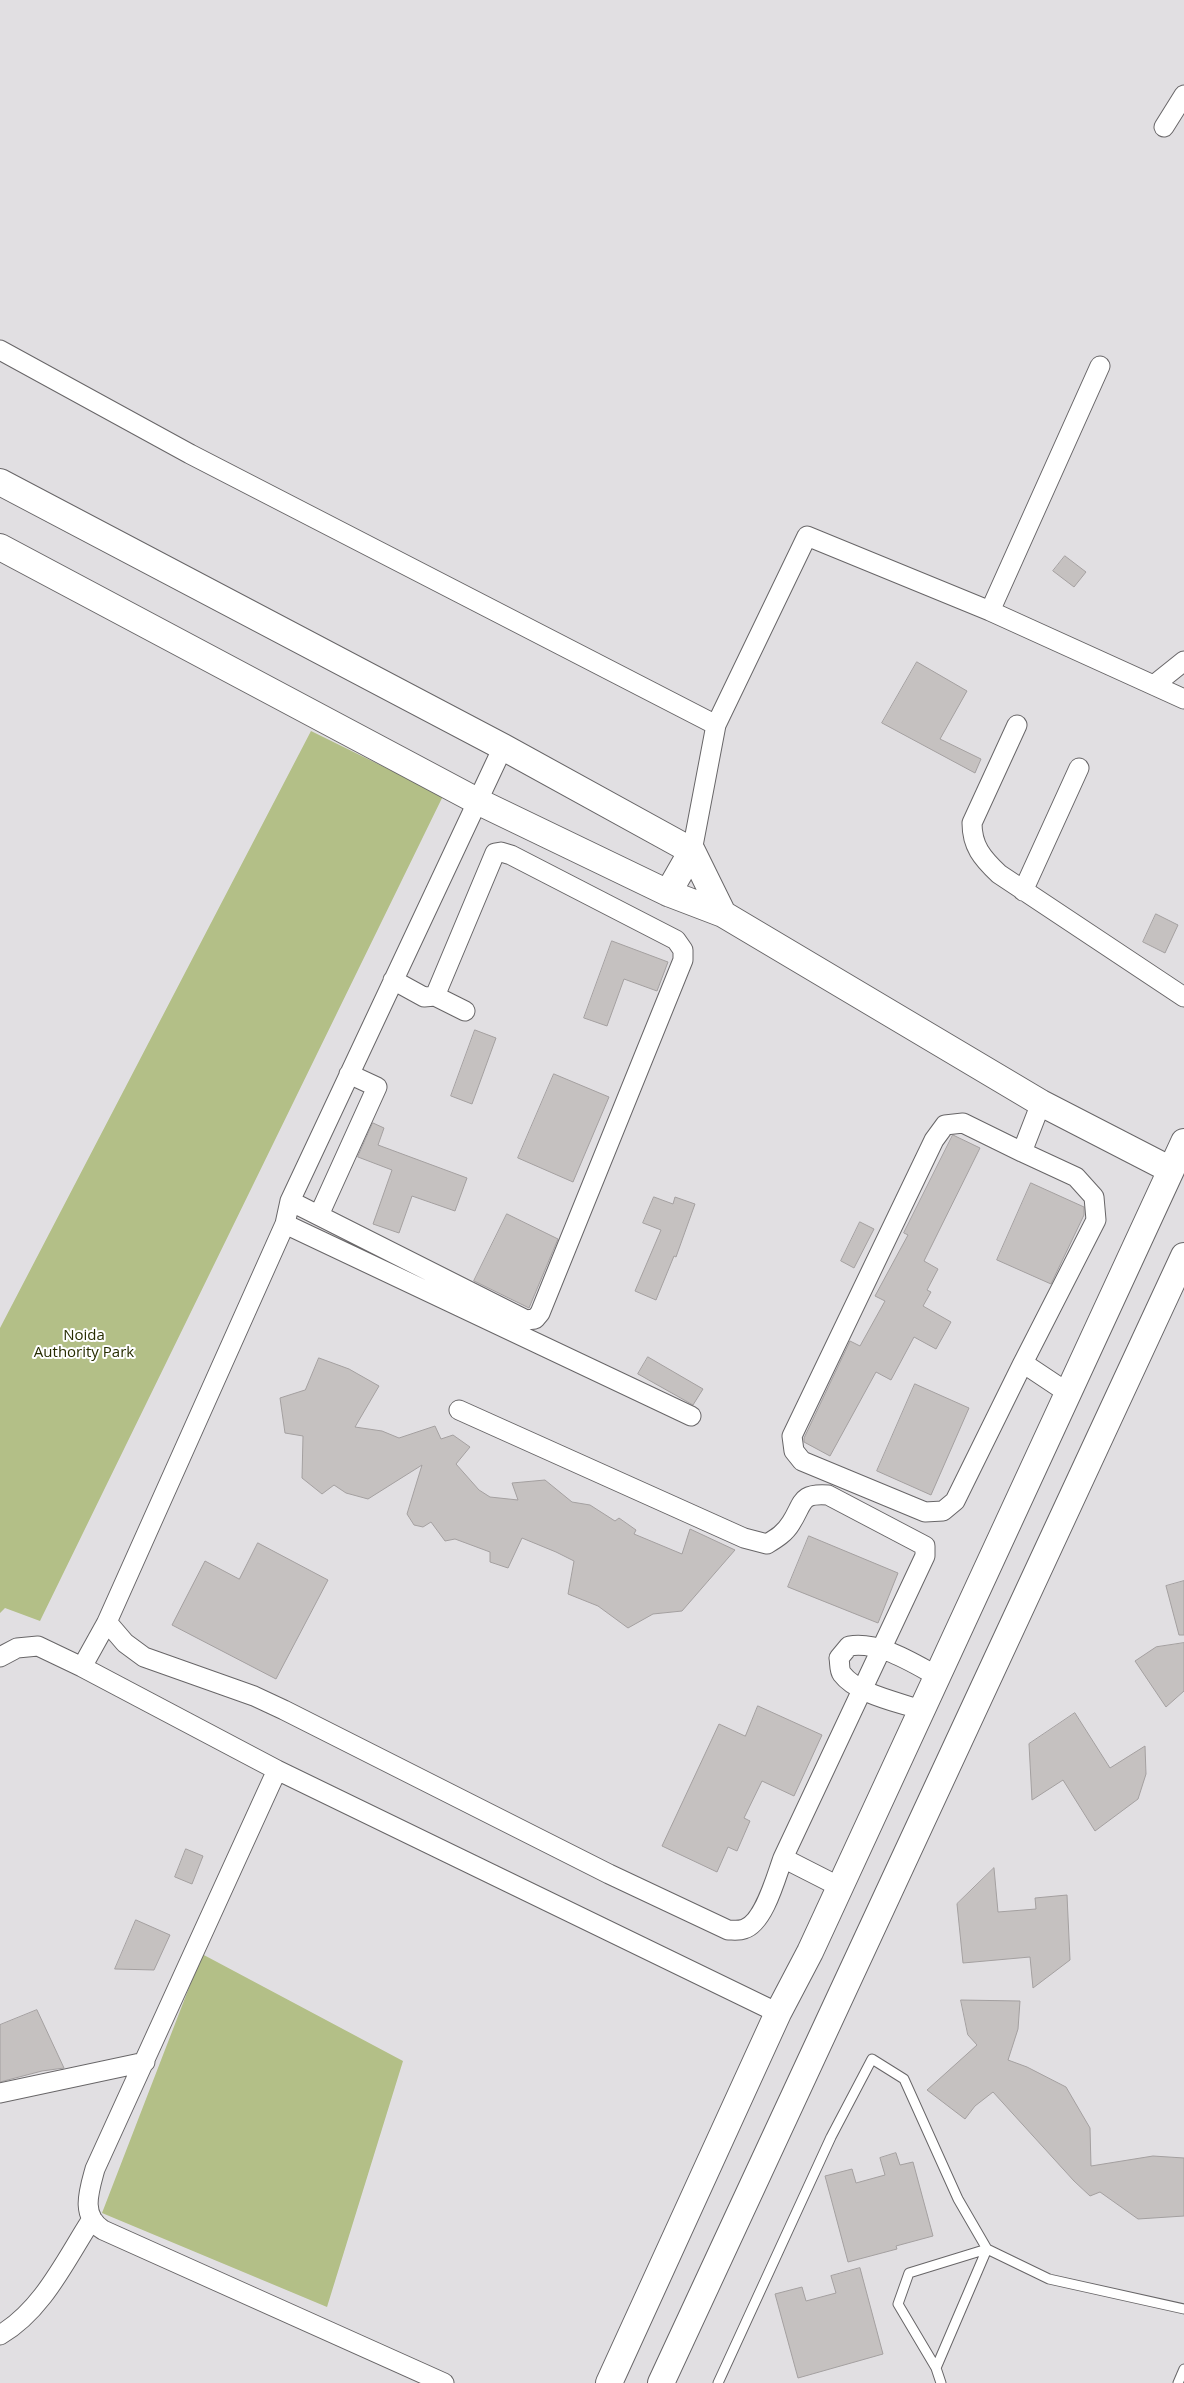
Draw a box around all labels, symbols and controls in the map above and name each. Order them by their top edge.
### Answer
park label: Noida Authority Park [34,1327,134,1362]

